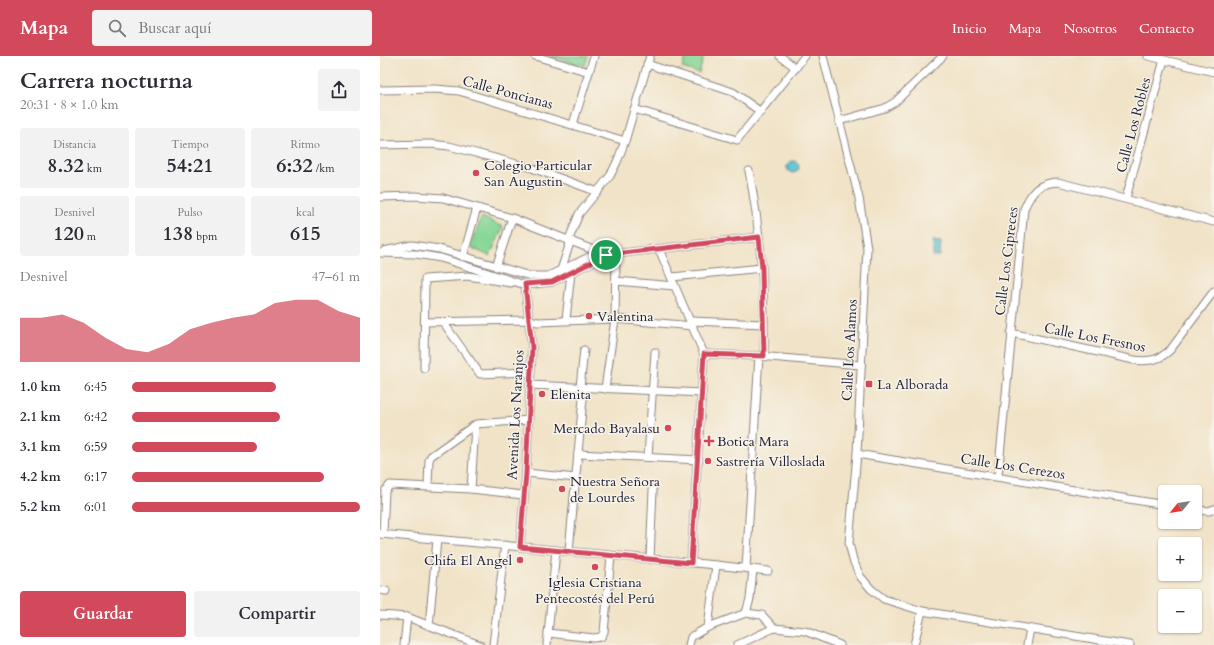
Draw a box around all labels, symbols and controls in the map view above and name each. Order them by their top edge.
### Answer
search box [92,10,372,46]
text: Mapa [20,15,68,41]
icon: search [106,17,128,39]
text: Buscar aquí [138,18,211,38]
text: Inicio [952,19,987,38]
text: Mapa [1009,19,1041,38]
text: Nosotros [1063,19,1117,38]
text: Contacto [1139,19,1194,38]
text: Carrera nocturna [20,66,193,96]
button: share [318,69,360,111]
street label: Calle Poncianas [461,71,555,114]
street label: Calle Los Robles [1112,75,1155,175]
text: 20:31 · 8 × 1.0 km [20,96,119,114]
text: Distancia [53,137,96,152]
text: Tiempo [171,137,209,152]
text: Ritmo [291,137,320,152]
text: 8.32 [47,152,84,179]
text: 54:21 [167,152,213,179]
text: 6:32 [276,152,313,179]
place label: Colegio Particular San Augustin [484,156,593,191]
text: km [84,161,102,176]
text: /km [313,161,334,176]
marker: Colegio Particular San Augustin [471,168,481,178]
text: Desnivel [55,205,95,220]
text: Pulso [178,205,202,220]
text: kcal [296,205,315,220]
street label: Calle Los Cipreces [990,205,1023,317]
text: 120 [53,220,84,247]
text: 138 [163,220,193,247]
text: 615 [290,220,321,247]
text: m [84,229,96,244]
text: bpm [193,229,217,244]
pin [589,238,623,272]
icon: arrive [595,244,617,266]
text: Desnivel [20,268,68,286]
text: 47–61 m [312,268,360,286]
street label: Calle Los Alamos [837,298,862,402]
place label: Valentina [597,307,654,326]
marker: Valentina [584,311,594,321]
street label: Calle Los Fresnos [1043,318,1147,357]
street label: Avenida Los Naranjos [503,349,528,481]
place label: La Alborada [877,375,949,394]
text: 1.0 km [20,378,61,396]
text: 6:45 [84,378,107,396]
marker: La Alborada [864,379,874,389]
place label: Elenita [550,385,591,404]
marker: Elenita [537,389,547,399]
text: 2.1 km [20,408,61,426]
text: 6:42 [84,408,107,426]
place label: Mercado Bayalasu [553,419,660,438]
marker: Mercado Bayalasu [663,423,673,433]
place label: Botica Mara [717,432,789,451]
marker: Botica Mara [704,436,714,446]
text: 3.1 km [20,438,61,456]
text: 6:59 [84,438,107,456]
street label: Calle Los Cerezos [959,449,1067,484]
place label: Sastrería Villoslada [716,452,825,471]
marker: Sastrería Villoslada [703,456,713,466]
text: 4.2 km [20,468,61,486]
text: 6:17 [84,468,107,486]
place label: Nuestra Señora de Lourdes [570,472,660,507]
marker: Nuestra Señora de Lourdes [557,484,567,494]
north arrow [1158,485,1202,529]
map controls [1158,485,1202,633]
text: 5.2 km [20,498,61,516]
text: 6:01 [84,498,107,516]
button: + [1158,537,1202,581]
place label: Chifa El Angel [424,551,512,570]
marker: Chifa El Angel [515,555,525,565]
marker: Iglesia Cristiana Pentecostés del Perú [590,562,600,572]
place label: Iglesia Cristiana Pentecostés del Perú [535,573,655,608]
button: − [1158,589,1202,633]
button: Guardar [20,591,186,637]
button: Compartir [194,591,360,637]

